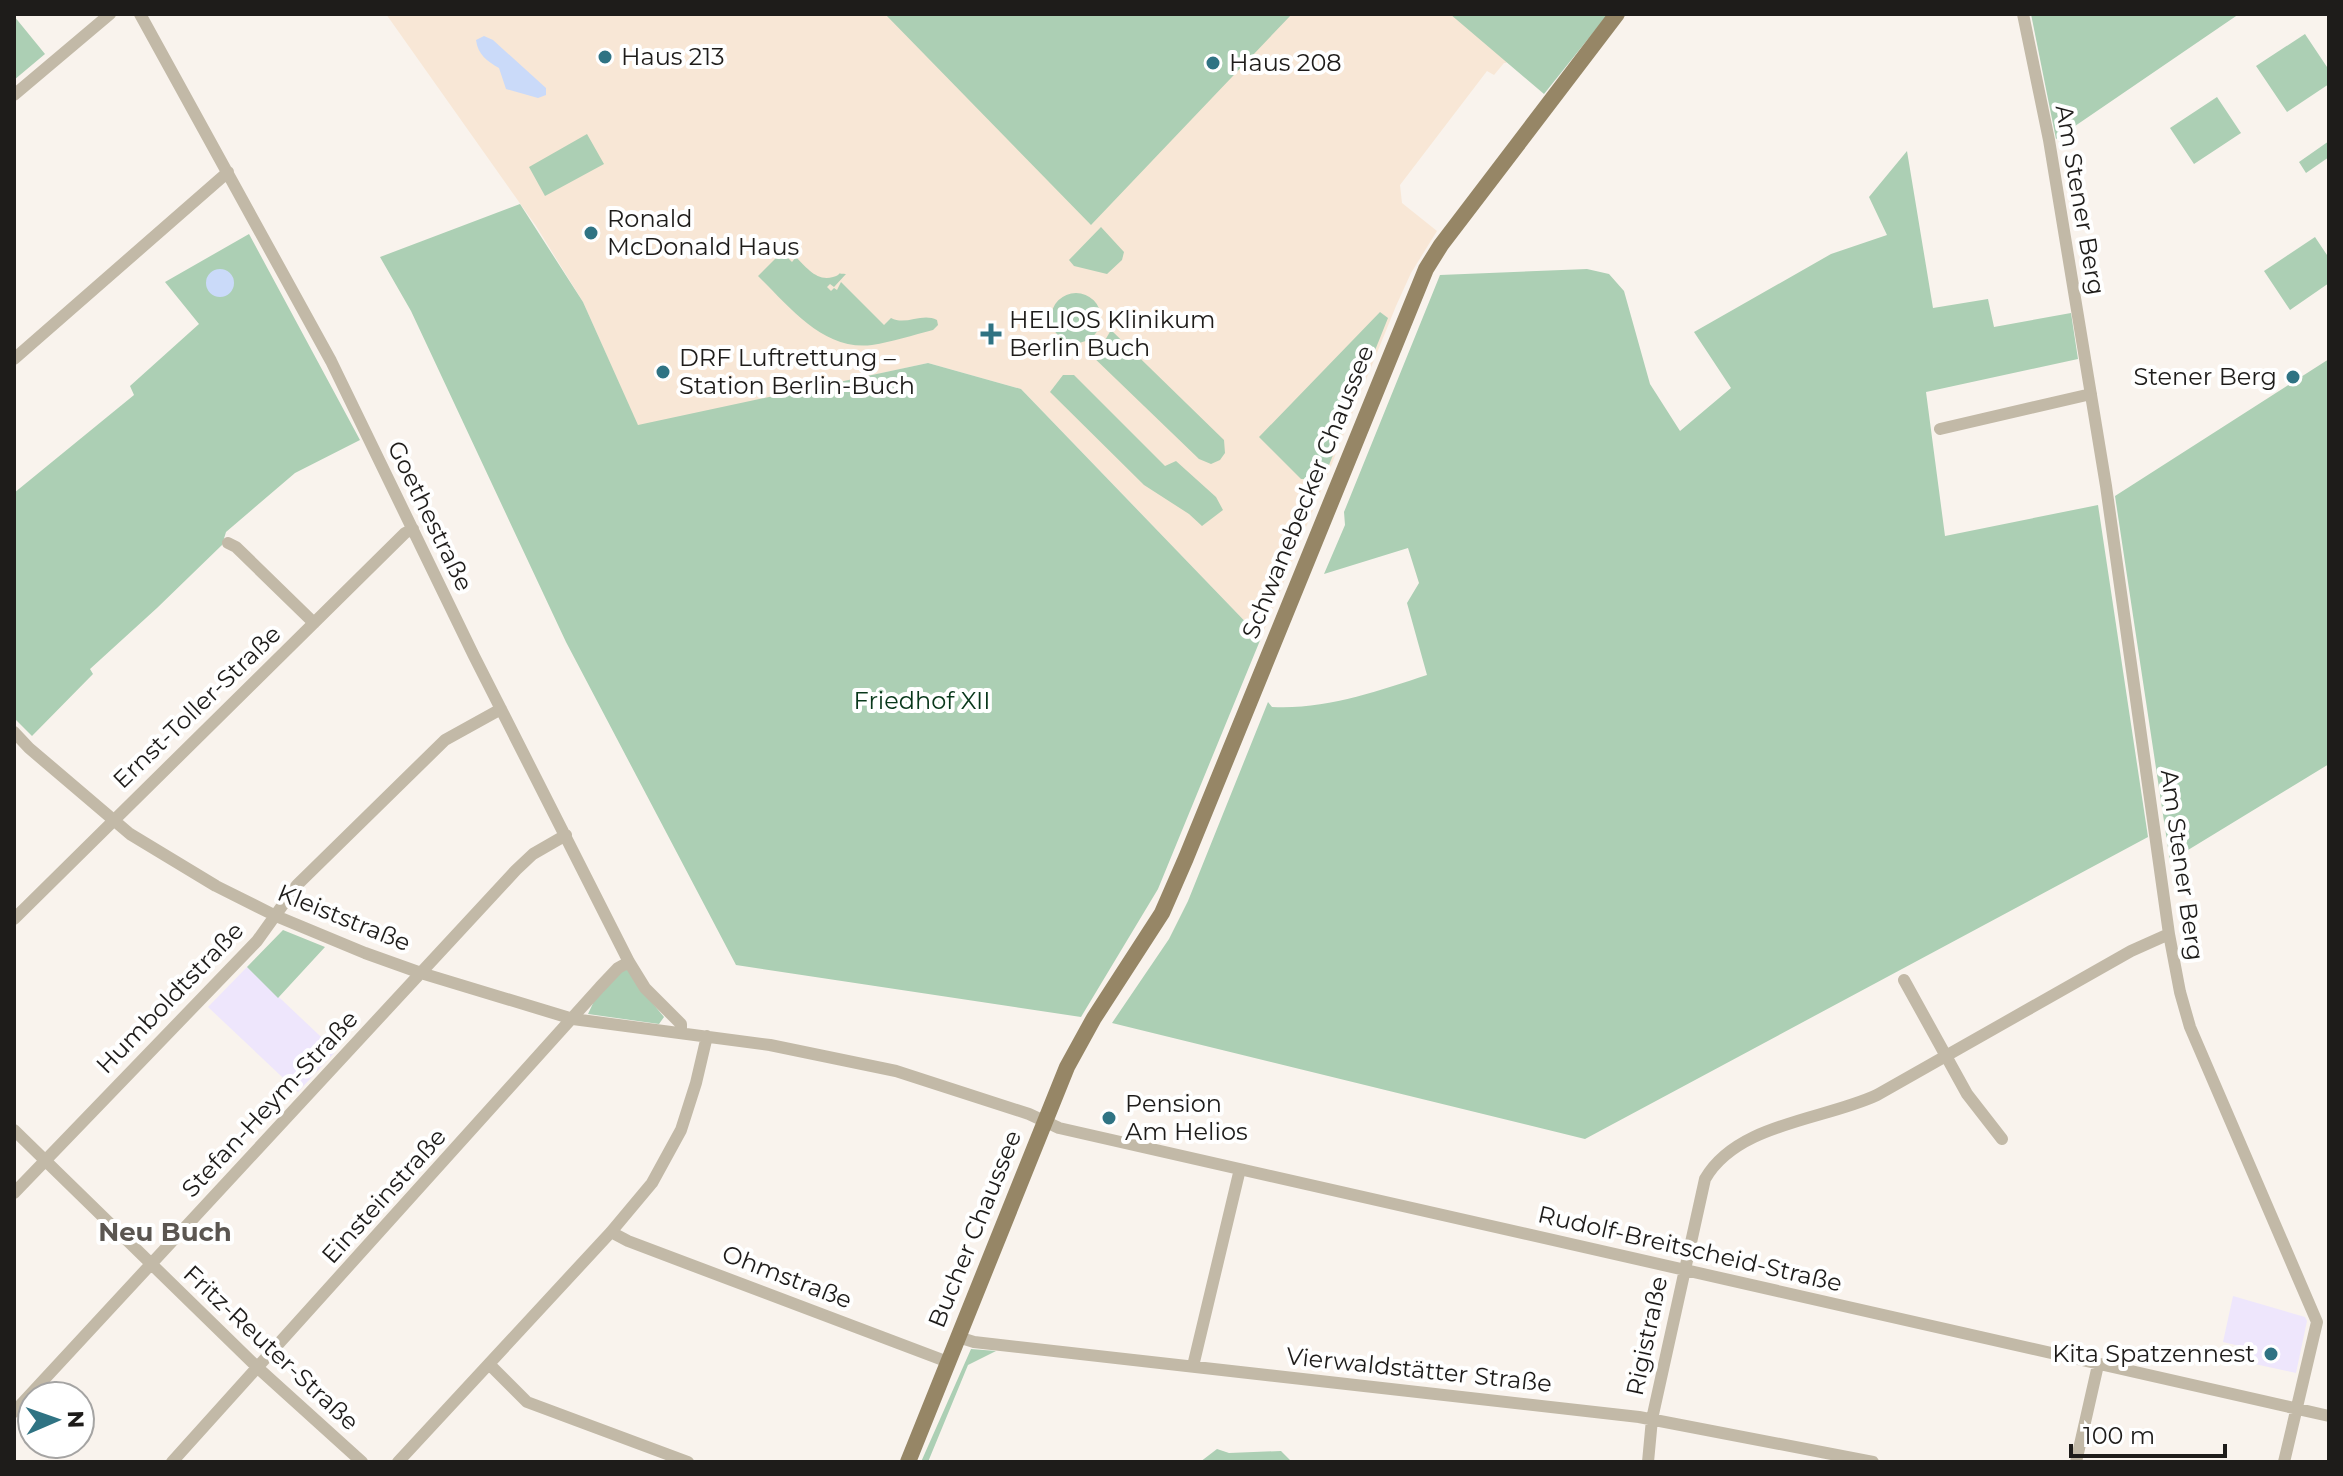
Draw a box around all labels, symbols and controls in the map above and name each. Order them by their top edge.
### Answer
place label: Haus 213 [621,42,725,71]
marker: Haus 213 [596,48,614,66]
place label: Haus 208 [1229,48,1342,77]
marker: Haus 208 [1204,54,1222,72]
street label: Am Stener Berg [2049,103,2111,297]
place label: Ronald McDonald Haus [607,204,799,261]
marker: Ronald McDonald Haus [582,224,600,242]
place label: HELIOS Klinikum Berlin Buch [1009,305,1216,362]
marker: HELIOS Klinikum Berlin Buch [980,323,1002,345]
street label: Schwanebecker Chaussee [1235,341,1380,643]
place label: DRF Luftrettung – Station Berlin-Buch [679,343,915,400]
place label: Stener Berg [2133,362,2277,391]
marker: DRF Luftrettung – Station Berlin-Buch [654,363,672,381]
marker: Stener Berg [2284,368,2302,386]
street label: Goethestraße [382,436,479,596]
street label: Ernst-Toller-Straße [107,619,287,794]
park label: Friedhof XII [853,686,991,715]
street label: Am Stener Berg [2155,768,2210,962]
street label: Kleiststraße [274,878,415,957]
street label: Humboldtstraße [90,916,249,1079]
street label: Stefan-Heym-Straße [176,1004,364,1203]
place label: Pension Am Helios [1125,1089,1248,1146]
marker: Pension Am Helios [1100,1109,1118,1127]
street label: Einsteinstraße [315,1122,452,1269]
street label: Bucher Chaussee [922,1126,1027,1332]
street label: Rudolf-Breitscheid-Straße [1535,1199,1845,1298]
district label: Neu Buch [98,1216,232,1248]
street label: Ohmstraße [718,1239,856,1315]
street label: Fritz-Reuter-Straße [178,1259,365,1436]
street label: Rigistraße [1620,1273,1673,1398]
place label: Kita Spatzennest [2052,1339,2255,1368]
street label: Vierwaldstätter Straße [1285,1341,1553,1398]
marker: Kita Spatzennest [2262,1345,2280,1363]
north arrow [16,1380,96,1460]
scale bar [2071,1408,2225,1458]
text: N [62,1410,89,1429]
text: 100 m [2083,1421,2155,1450]

